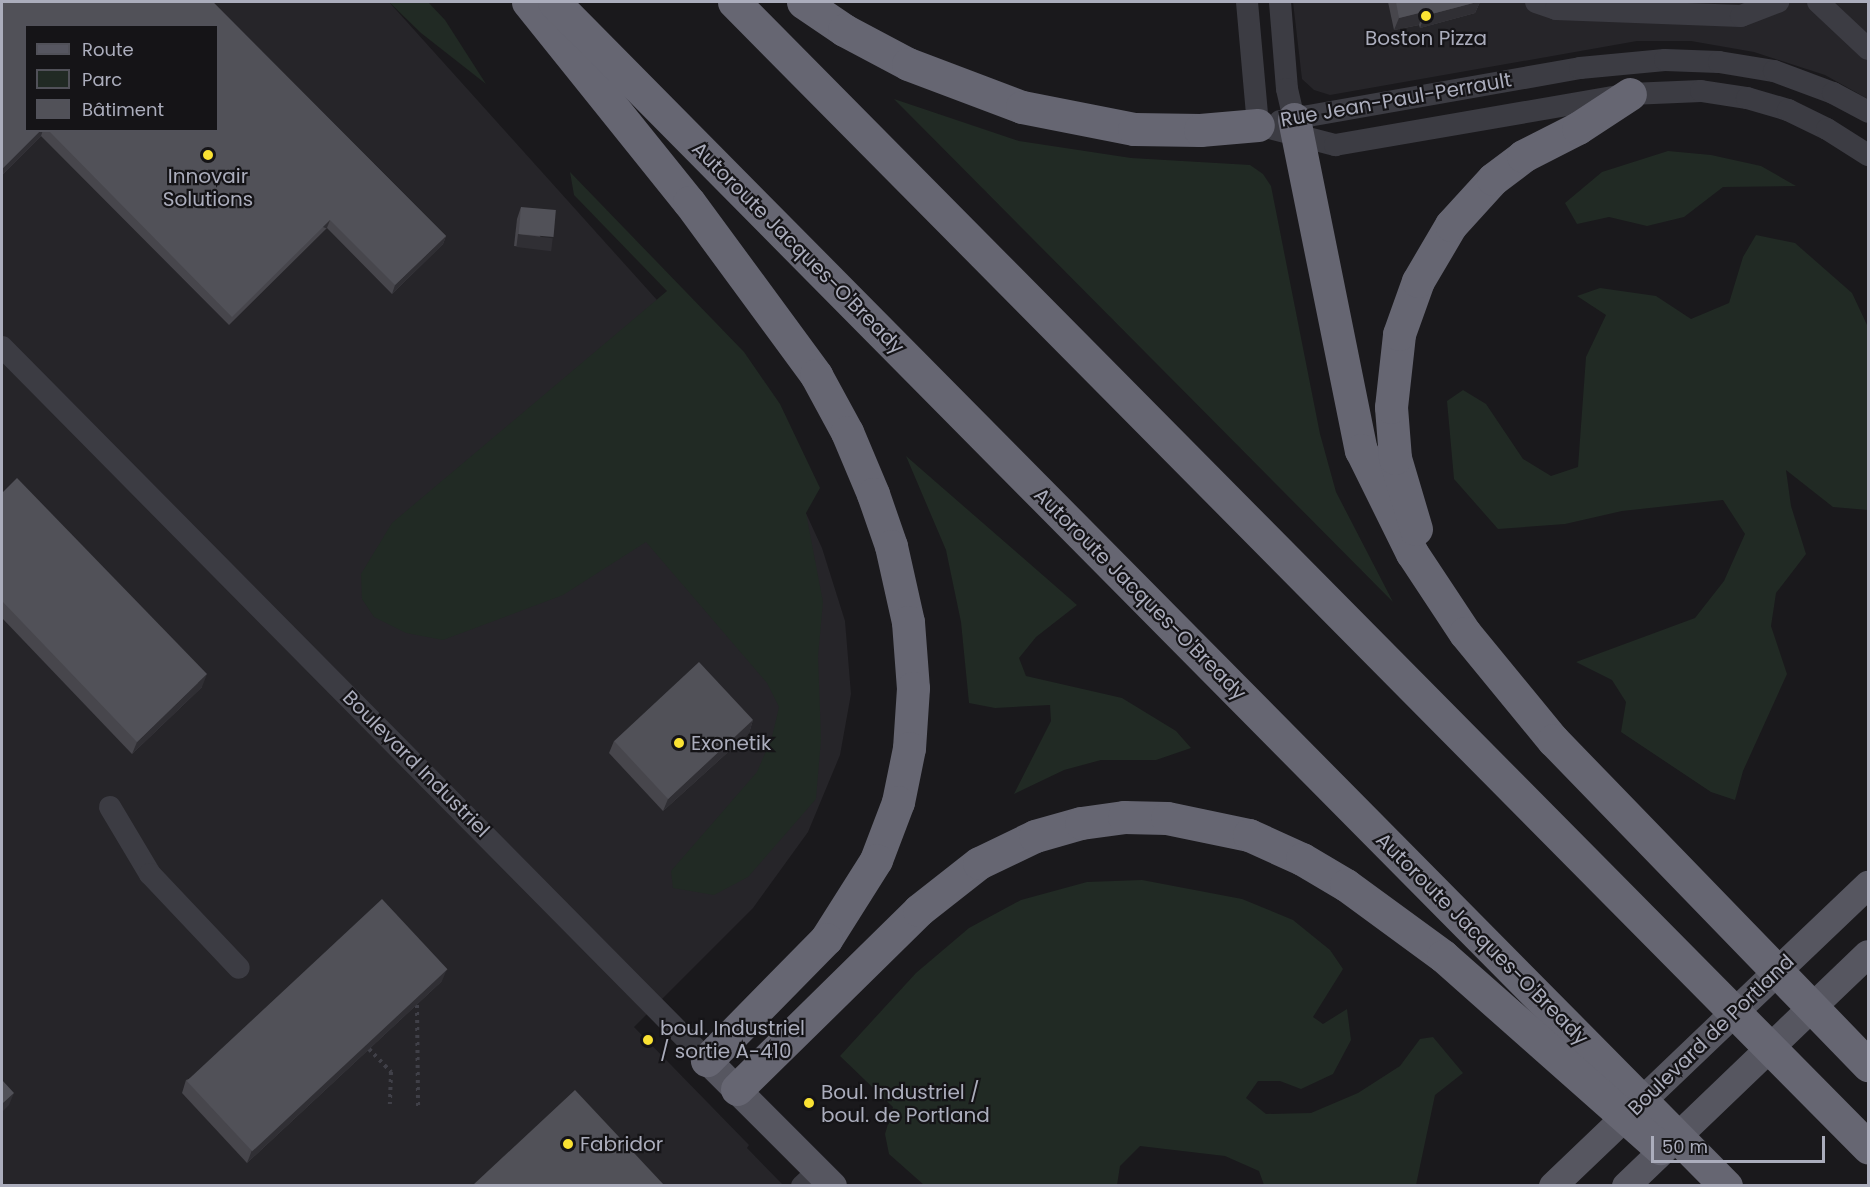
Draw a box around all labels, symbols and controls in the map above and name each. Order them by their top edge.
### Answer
marker: Boston Pizza [1419,9,1433,23]
legend [24,24,219,132]
place label: Boston Pizza [1365,26,1487,50]
text: Route [82,37,134,62]
text: Parc [82,67,122,92]
street label: Rue Jean-Paul-Perrault [1279,68,1513,132]
text: Bâtiment [82,97,164,122]
street label: Autoroute Jacques-O'Bready [687,137,909,359]
marker: Innovair Solutions [201,148,215,162]
place label: Innovair Solutions [163,164,253,211]
street label: Autoroute Jacques-O'Bready [1029,483,1251,705]
street label: Boulevard Industriel [338,686,494,842]
place label: Exonetik [691,731,771,755]
marker: Exonetik [672,736,686,750]
street label: Autoroute Jacques-O'Bready [1371,828,1593,1050]
street label: Boulevard de Portland [1623,949,1799,1121]
place label: boul. Industriel / sortie A-410 [660,1016,805,1063]
marker: boul. Industriel / sortie A-410 [641,1033,655,1047]
place label: Boul. Industriel / boul. de Portland [821,1080,990,1127]
marker: Boul. Industriel / boul. de Portland [802,1096,816,1110]
scale bar [1654,1124,1828,1162]
place label: Fabridor [580,1132,663,1156]
text: 50 m [1662,1134,1708,1159]
marker: Fabridor [561,1137,575,1151]

